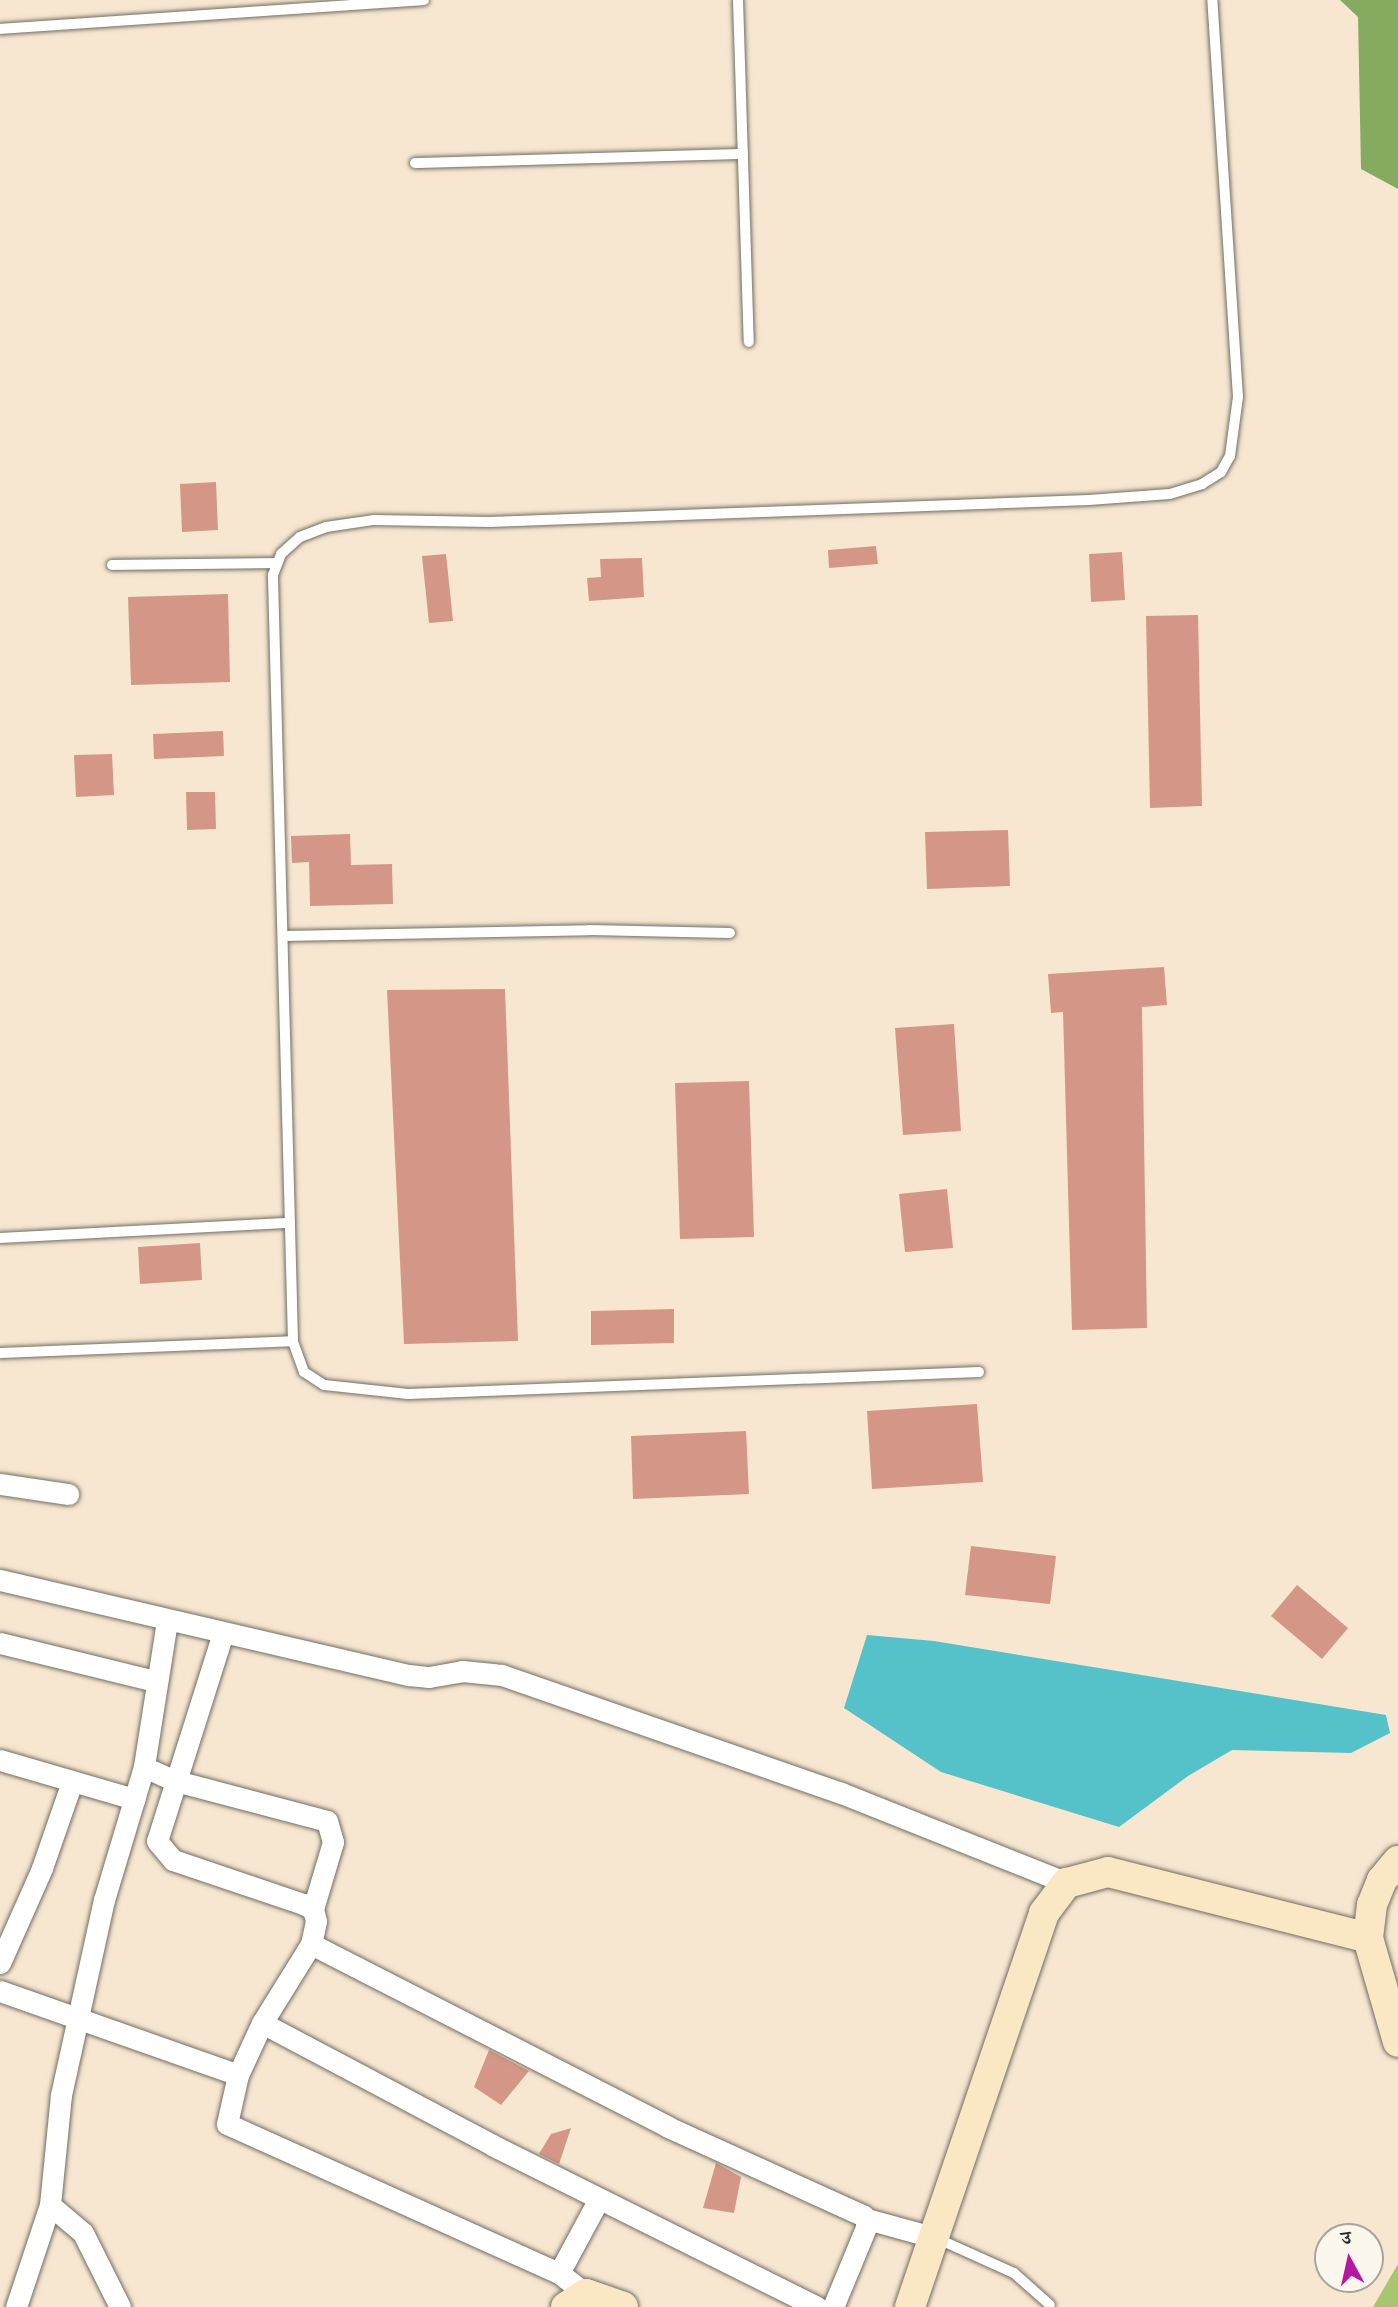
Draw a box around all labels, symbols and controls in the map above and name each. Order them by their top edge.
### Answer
north arrow [1314,2223,1384,2293]
text: उ [1340,2227,1353,2252]

